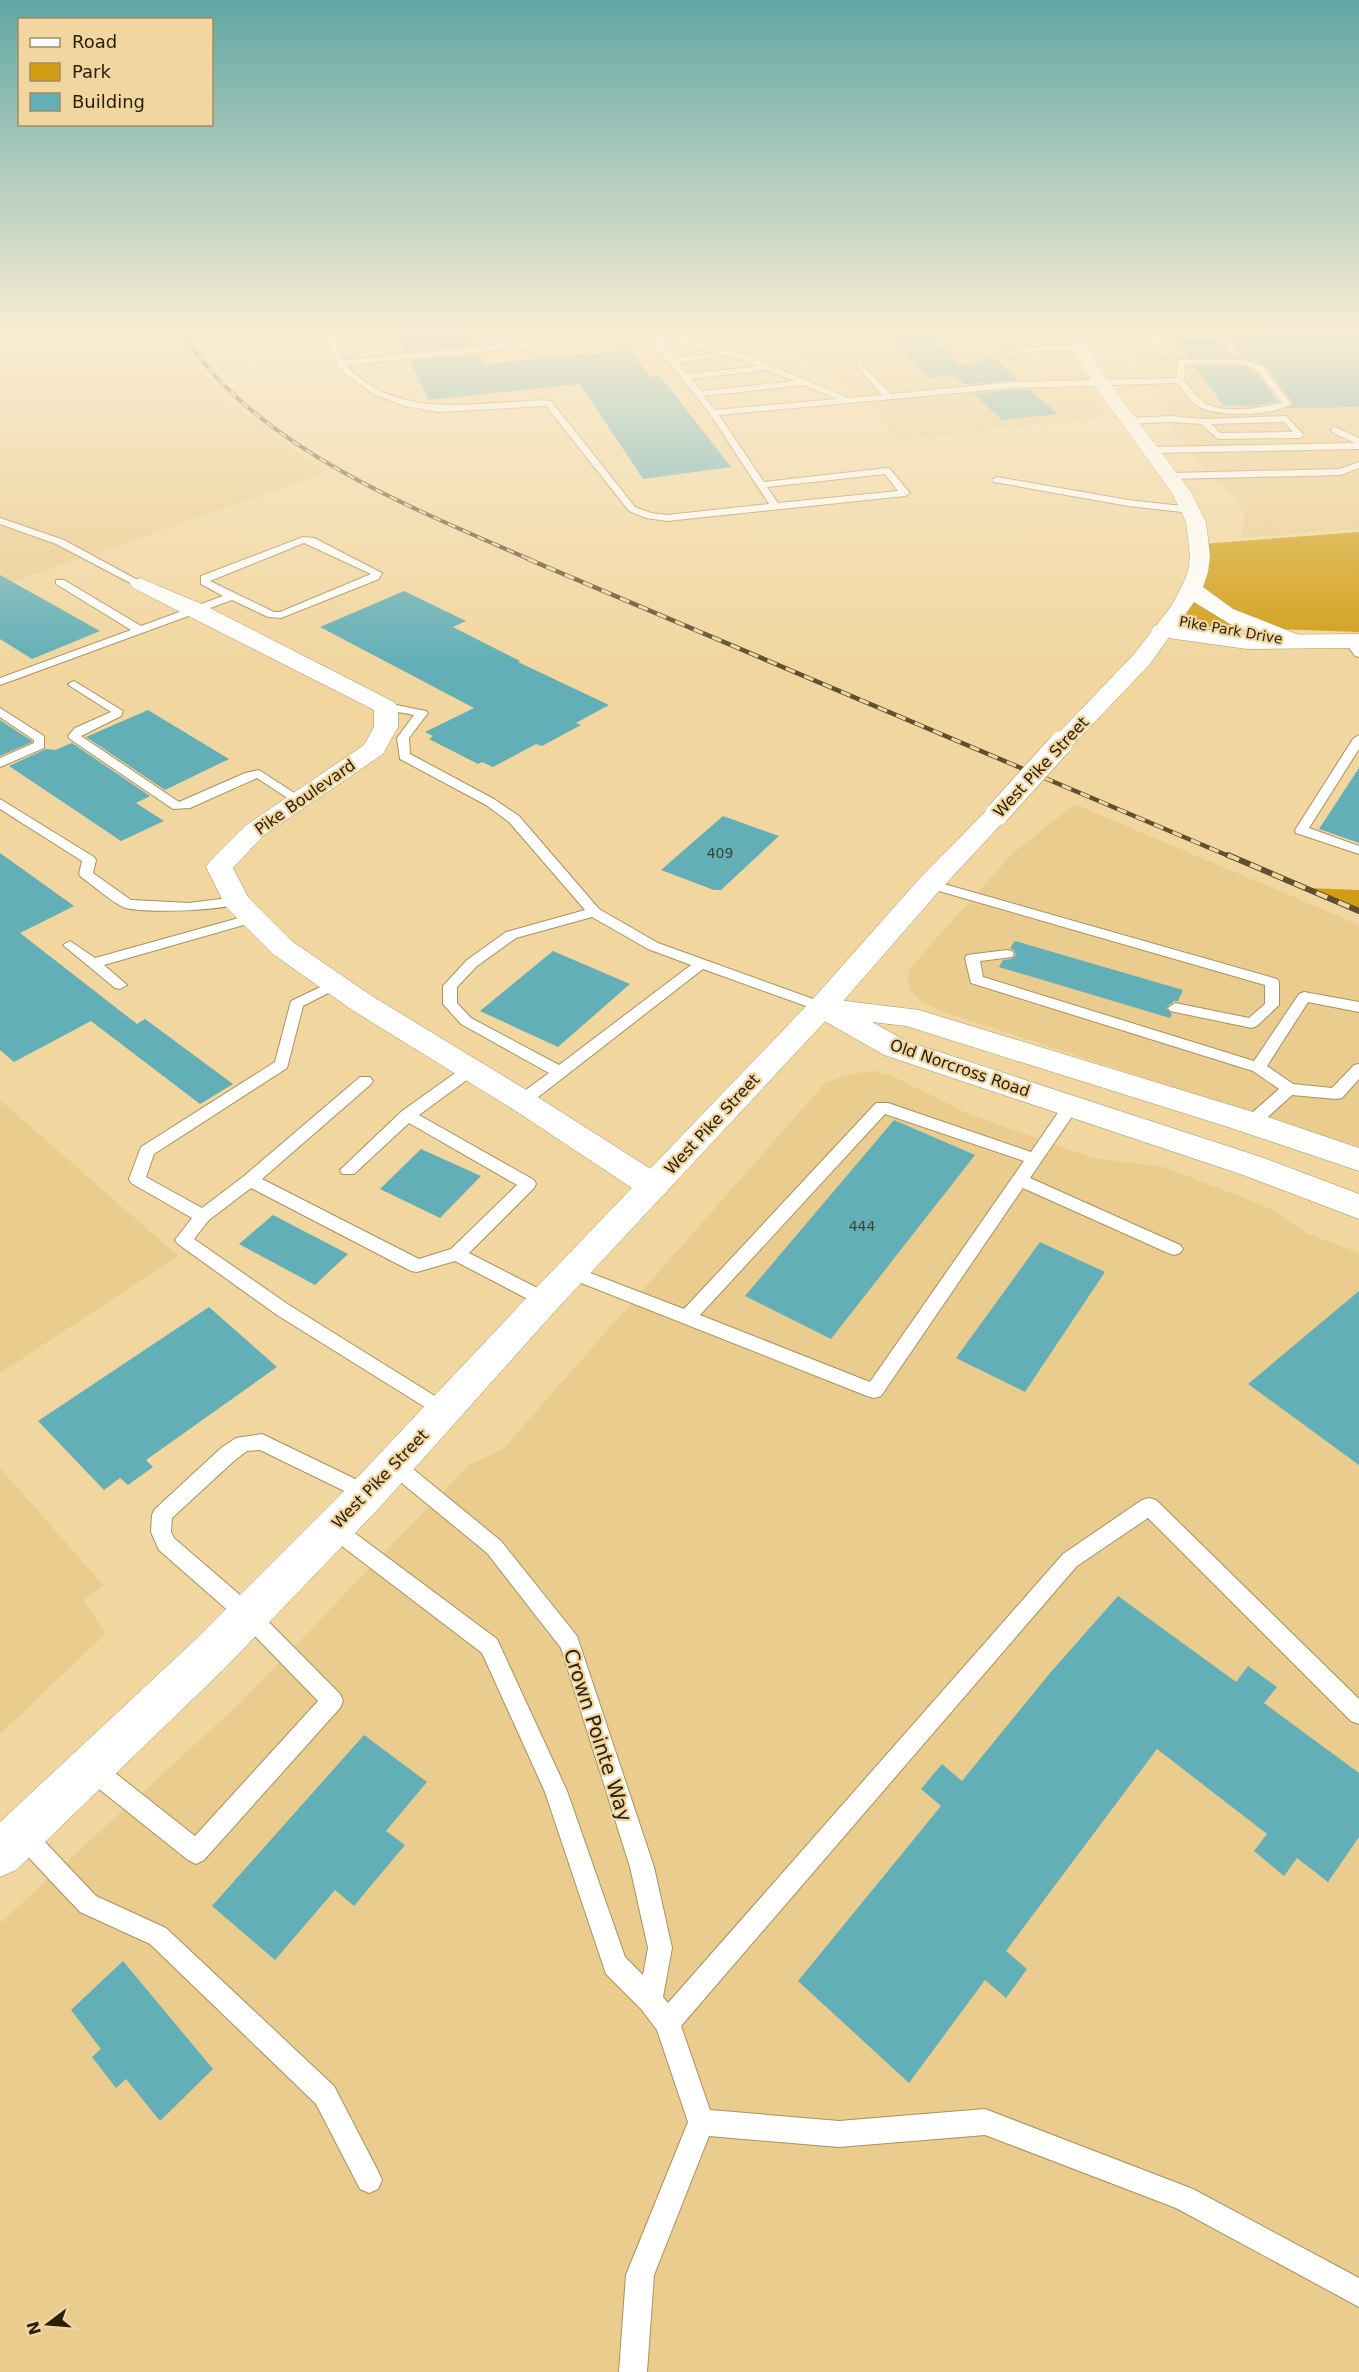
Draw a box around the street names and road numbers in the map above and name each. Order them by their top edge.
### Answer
street label: Pike Park Drive [1178,613,1284,647]
street label: West Pike Street [990,713,1092,821]
street label: Pike Boulevard [251,755,359,839]
street label: Old Norcross Road [887,1035,1033,1101]
street label: West Pike Street [661,1070,763,1178]
street label: West Pike Street [328,1425,432,1533]
street label: Crown Pointe Way [559,1646,637,1825]

